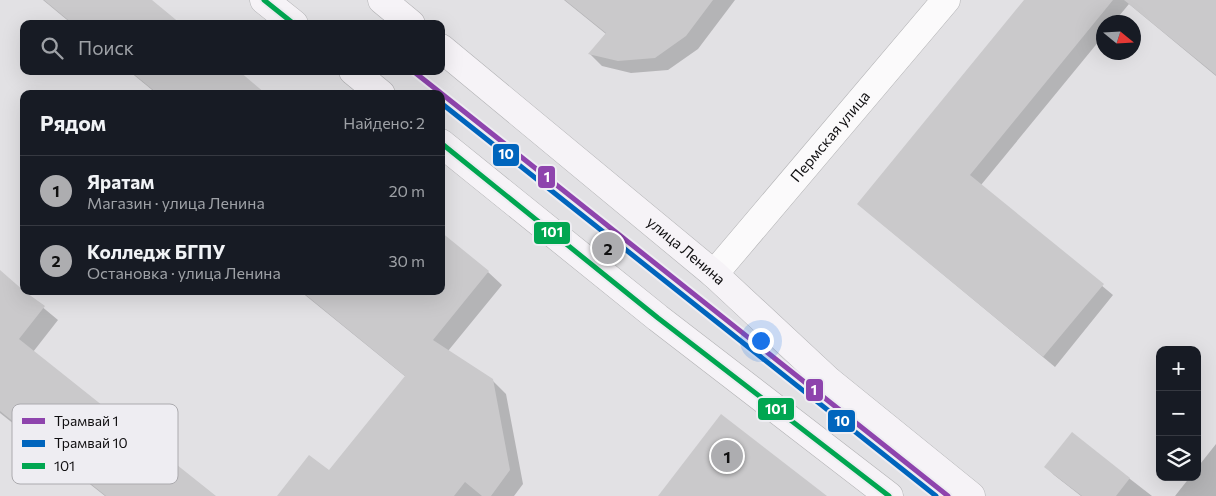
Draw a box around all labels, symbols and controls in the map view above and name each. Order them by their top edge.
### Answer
north arrow [1096,15,1141,60]
search box [20,20,445,75]
icon: search [38,34,66,62]
text: Поиск [78,36,134,59]
street label: Пермская улица [786,87,873,185]
text: Рядом [40,110,106,135]
text: Найдено: 2 [343,113,425,132]
line badge: 10 [492,143,520,167]
text: 10 [498,145,514,162]
line badge: 1 [537,165,556,189]
text: 1 [544,168,550,185]
text: Яратам [87,170,154,193]
text: 1 [52,181,60,200]
text: 20 m [389,181,425,200]
text: Магазин · улица Ленина [87,193,265,212]
street label: улица Ленина [644,212,730,288]
line badge: 101 [533,221,571,245]
text: 101 [541,223,563,240]
pin: 2 [592,229,624,267]
text: Колледж БГПУ [87,240,226,263]
text: 2 [51,251,61,270]
text: 30 m [388,251,425,270]
text: Остановка · улица Ленина [87,263,281,282]
your location [748,328,774,354]
map controls [1156,346,1201,481]
button: + [1156,346,1201,391]
line badge: 1 [805,378,824,402]
text: 1 [811,381,817,398]
button: − [1156,391,1201,436]
line badge: 101 [757,397,795,421]
text: 101 [765,400,787,417]
legend [12,404,178,484]
line badge: 10 [827,409,856,433]
text: Трамвай 1 [54,412,119,429]
text: 10 [834,412,850,429]
text: Трамвай 10 [54,434,128,451]
button: layers [1156,436,1201,481]
pin: 1 [711,437,743,475]
text: 101 [54,457,75,474]

